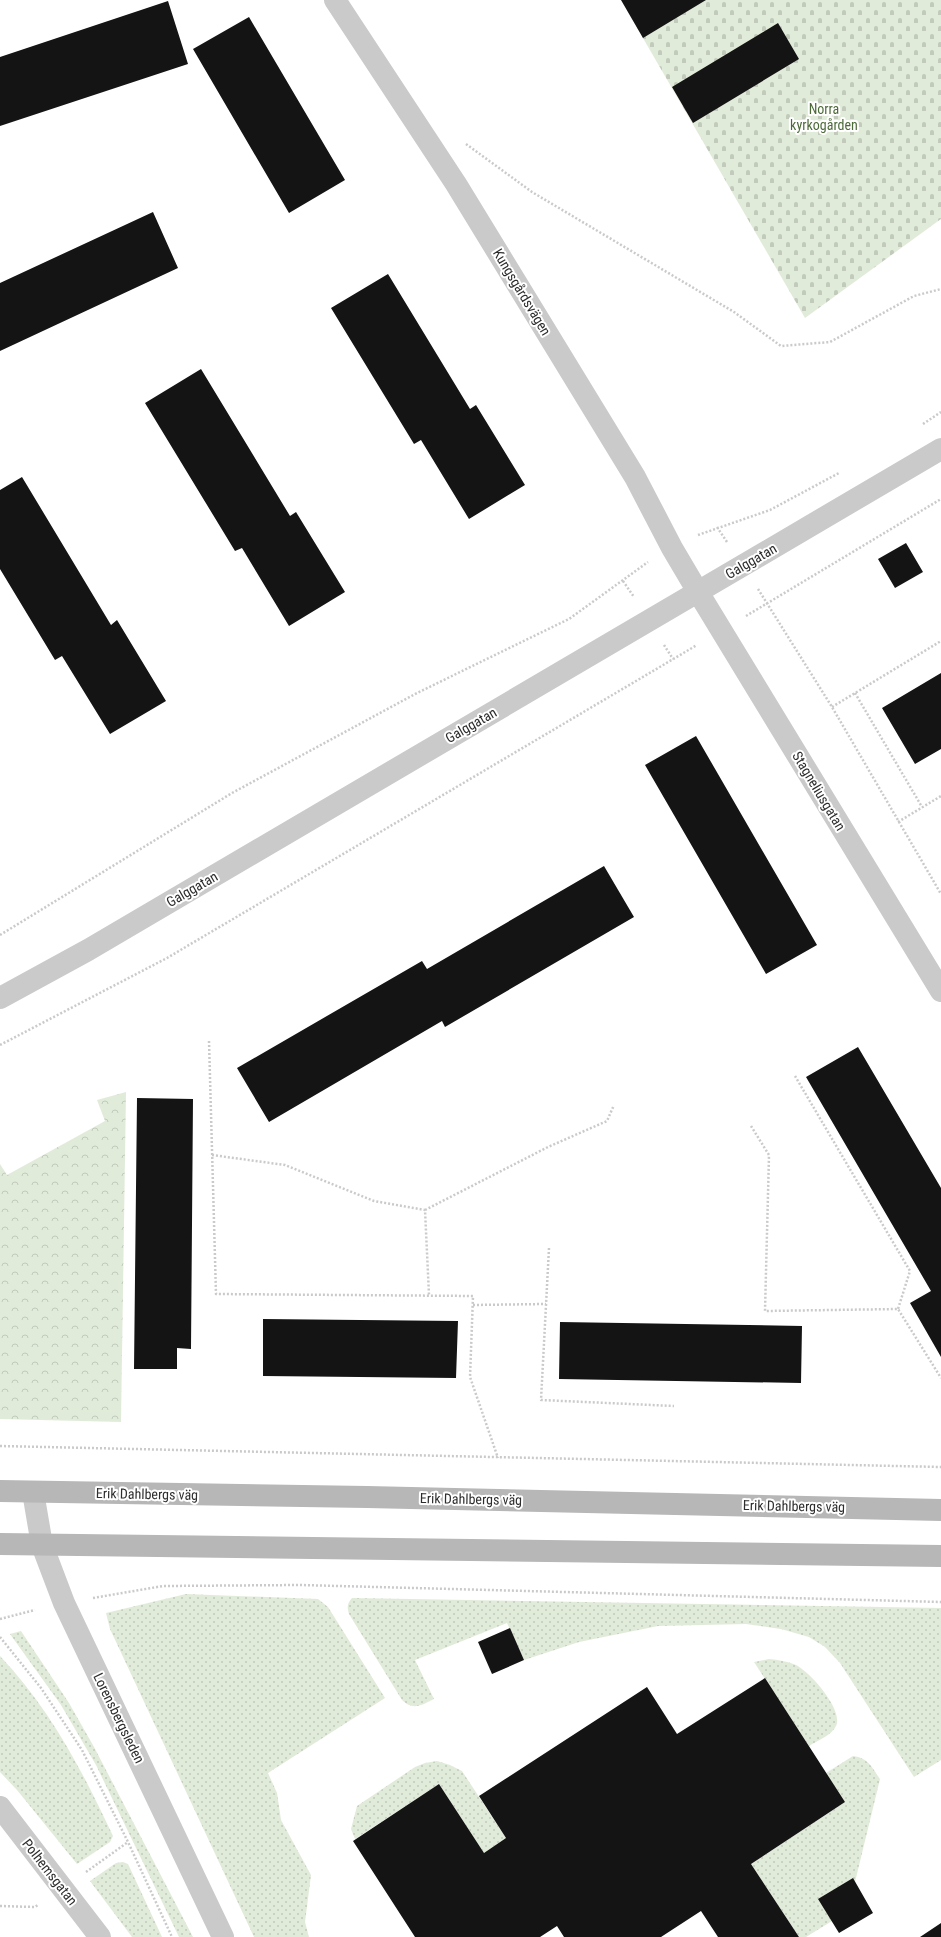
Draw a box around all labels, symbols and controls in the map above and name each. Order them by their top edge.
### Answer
park label: Norra kyrkogården [790,101,858,133]
street label: Kungsgårdsvägen [490,246,554,338]
street label: Galggatan [723,540,779,582]
street label: Galggatan [443,704,499,746]
street label: Stagneliusgatan [789,749,849,833]
street label: Galggatan [164,868,220,910]
street label: Erik Dahlbergs väg [96,1485,198,1503]
street label: Erik Dahlbergs väg [420,1490,522,1508]
street label: Erik Dahlbergs väg [743,1497,845,1515]
street label: Lorensbergsleden [90,1670,148,1766]
street label: Polhemsgatan [19,1836,81,1908]

